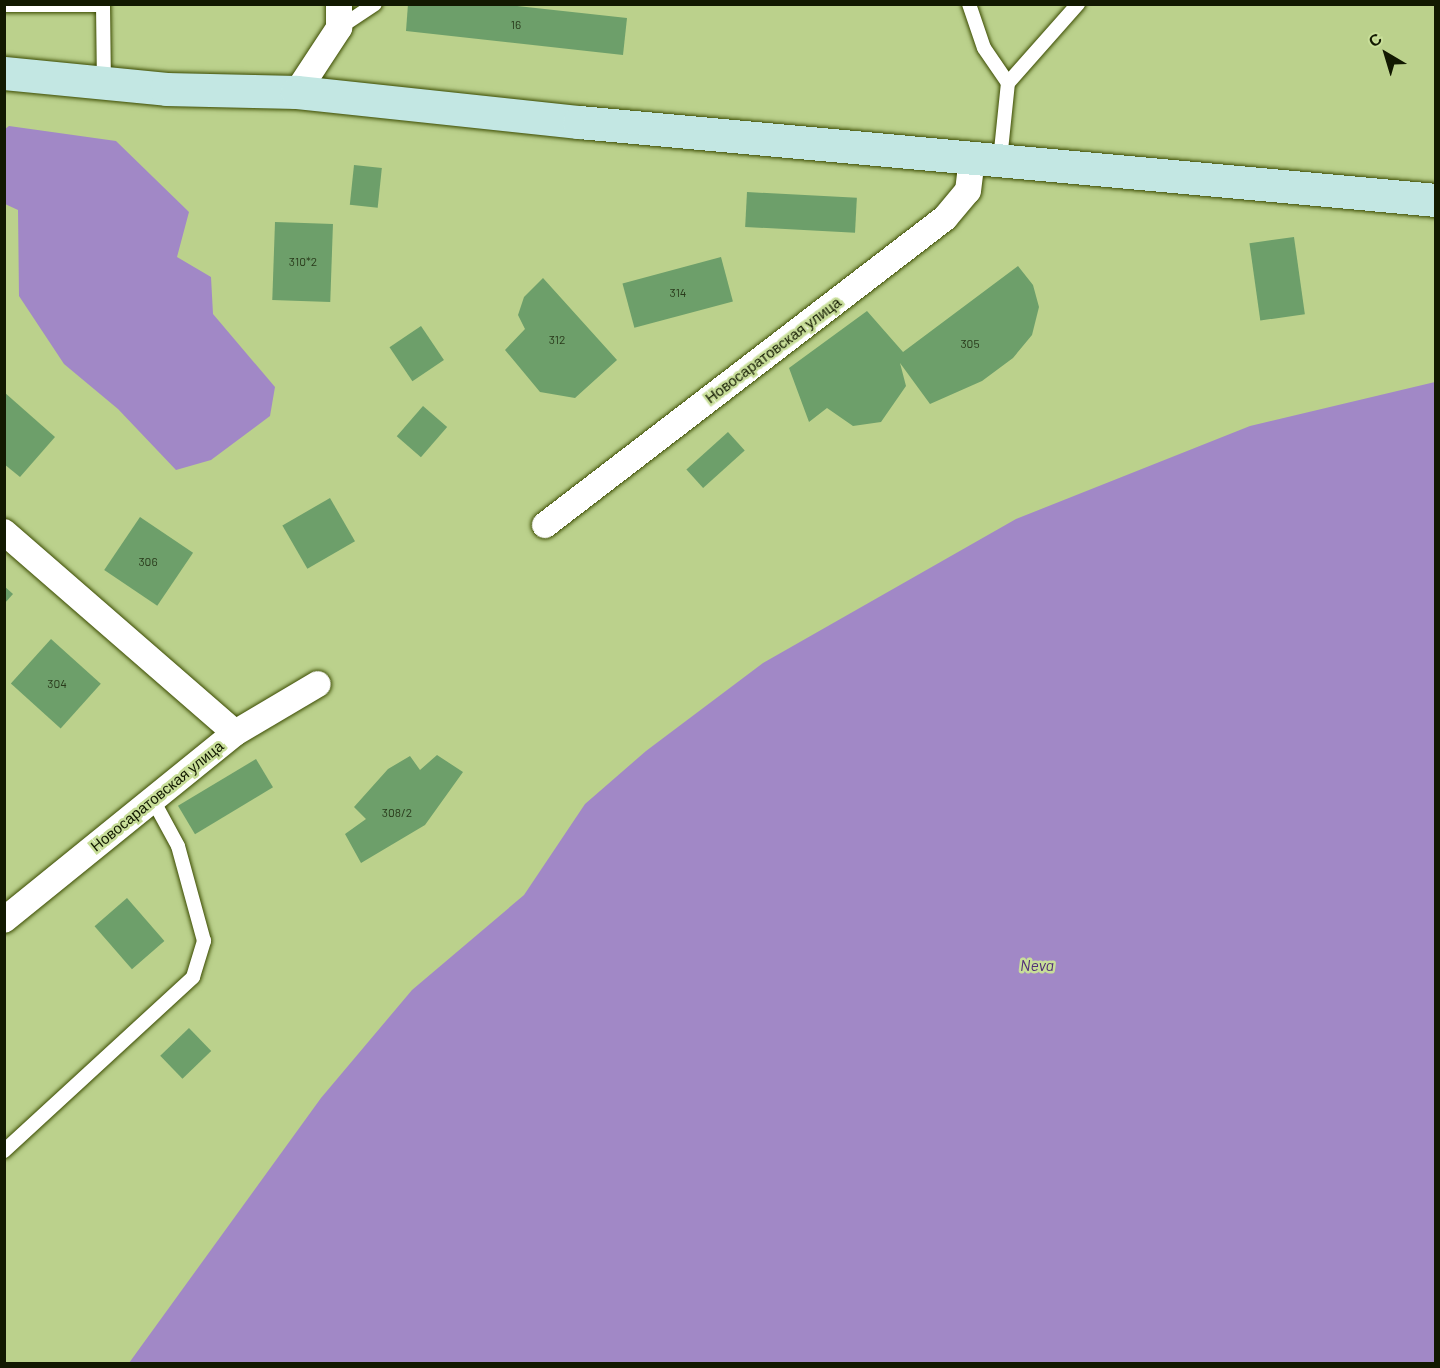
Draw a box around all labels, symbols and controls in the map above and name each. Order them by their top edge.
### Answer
house number: 16 [511,18,521,32]
north arrow [1356,24,1416,84]
text: С [1364,28,1385,50]
house number: 310*2 [289,255,317,269]
house number: 314 [670,286,686,300]
street label: Новосаратовская улица [702,293,844,407]
house number: 312 [549,333,565,347]
house number: 305 [960,337,980,351]
house number: 306 [138,555,158,569]
house number: 304 [47,677,67,691]
street label: Новосаратовская улица [87,737,227,855]
house number: 308/2 [382,806,412,820]
water label: Neva [1020,955,1054,975]

